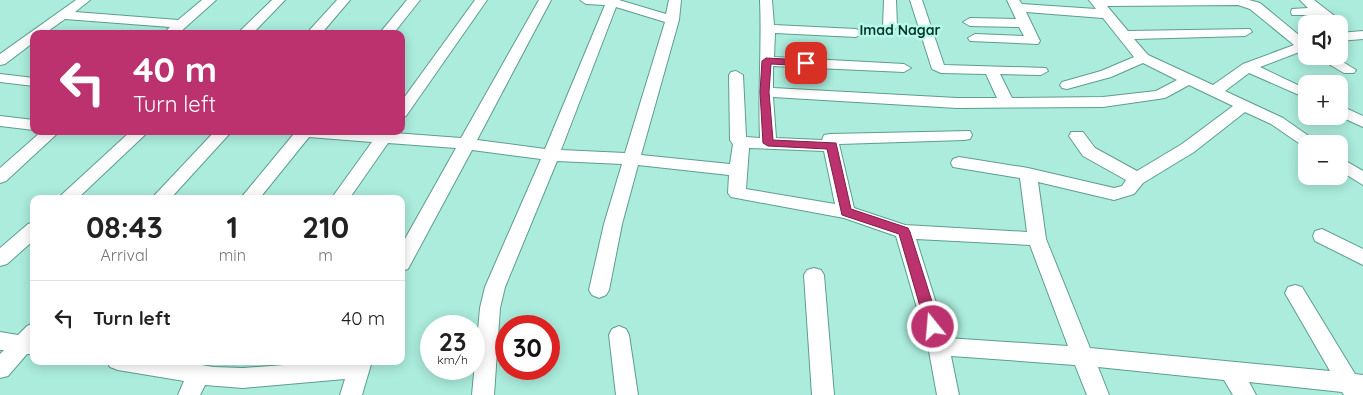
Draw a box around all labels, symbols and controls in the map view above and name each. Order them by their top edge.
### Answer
map controls [1298,15,1348,185]
button: sound [1298,15,1348,65]
district label: Imad Nagar [859,21,941,39]
pin [785,42,827,84]
text: 40 m [133,47,217,91]
icon: arrive [792,49,820,77]
icon: left [50,50,115,115]
button: + [1298,75,1348,125]
text: Turn left [133,90,216,118]
button: − [1298,135,1348,185]
text: 08:43 [86,208,163,246]
text: 1 [226,208,238,246]
text: 210 [302,208,349,246]
text: Arrival [100,245,148,265]
text: min [219,245,246,265]
text: m [318,245,333,265]
position arrow [906,300,958,352]
icon: left [50,304,78,332]
text: Turn left [93,306,171,330]
text: 40 m [341,306,385,330]
speed limit sign: 30 [495,315,560,380]
text: 23 [439,326,466,357]
text: km/h [437,352,468,367]

